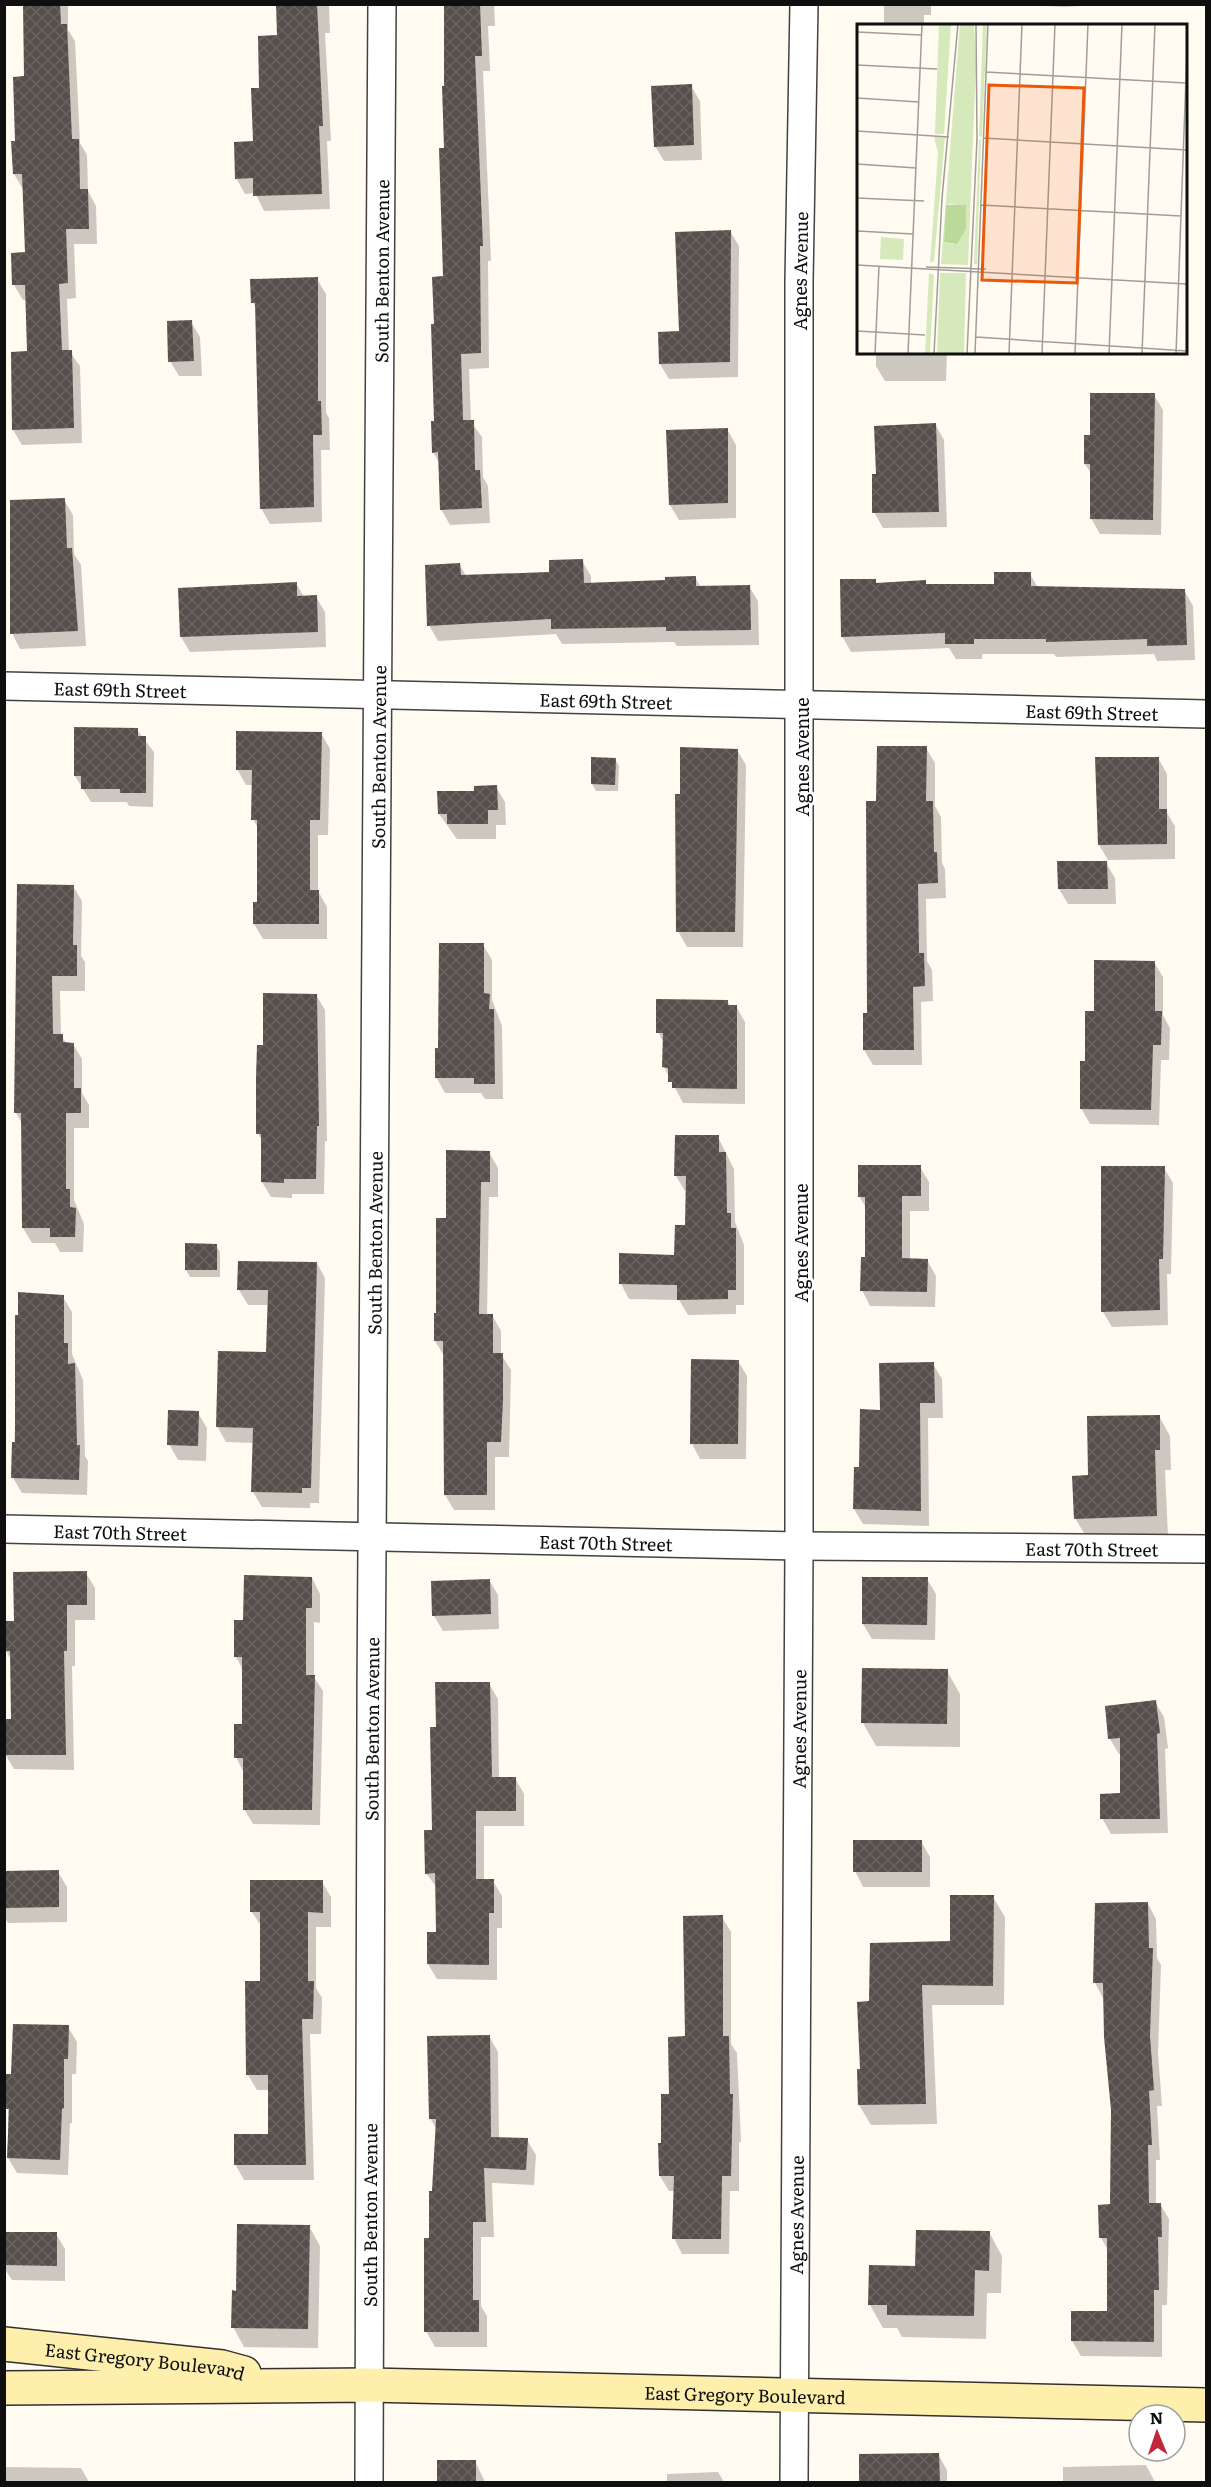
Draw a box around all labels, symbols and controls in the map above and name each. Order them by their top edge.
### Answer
inset map [857,24,1187,354]
street label: South Benton Avenue [367,179,395,363]
street label: Agnes Avenue [786,211,814,331]
street label: South Benton Avenue [363,665,392,849]
street label: East 69th Street [53,674,188,704]
street label: East 69th Street [539,685,674,715]
street label: East 69th Street [1025,696,1159,726]
street label: Agnes Avenue [788,697,815,817]
street label: South Benton Avenue [360,1151,388,1335]
street label: Agnes Avenue [787,1183,814,1303]
street label: East 70th Street [53,1517,188,1546]
street label: East 70th Street [539,1527,674,1557]
street label: East 70th Street [1025,1534,1160,1562]
street label: South Benton Avenue [357,1637,385,1821]
street label: Agnes Avenue [784,1669,812,1789]
street label: South Benton Avenue [355,2123,383,2307]
street label: Agnes Avenue [782,2155,809,2275]
street label: East Gregory Boulevard [44,2335,248,2386]
street label: East Gregory Boulevard [644,2378,846,2410]
north arrow [1127,2403,1187,2463]
text: N [1149,2405,1164,2429]

